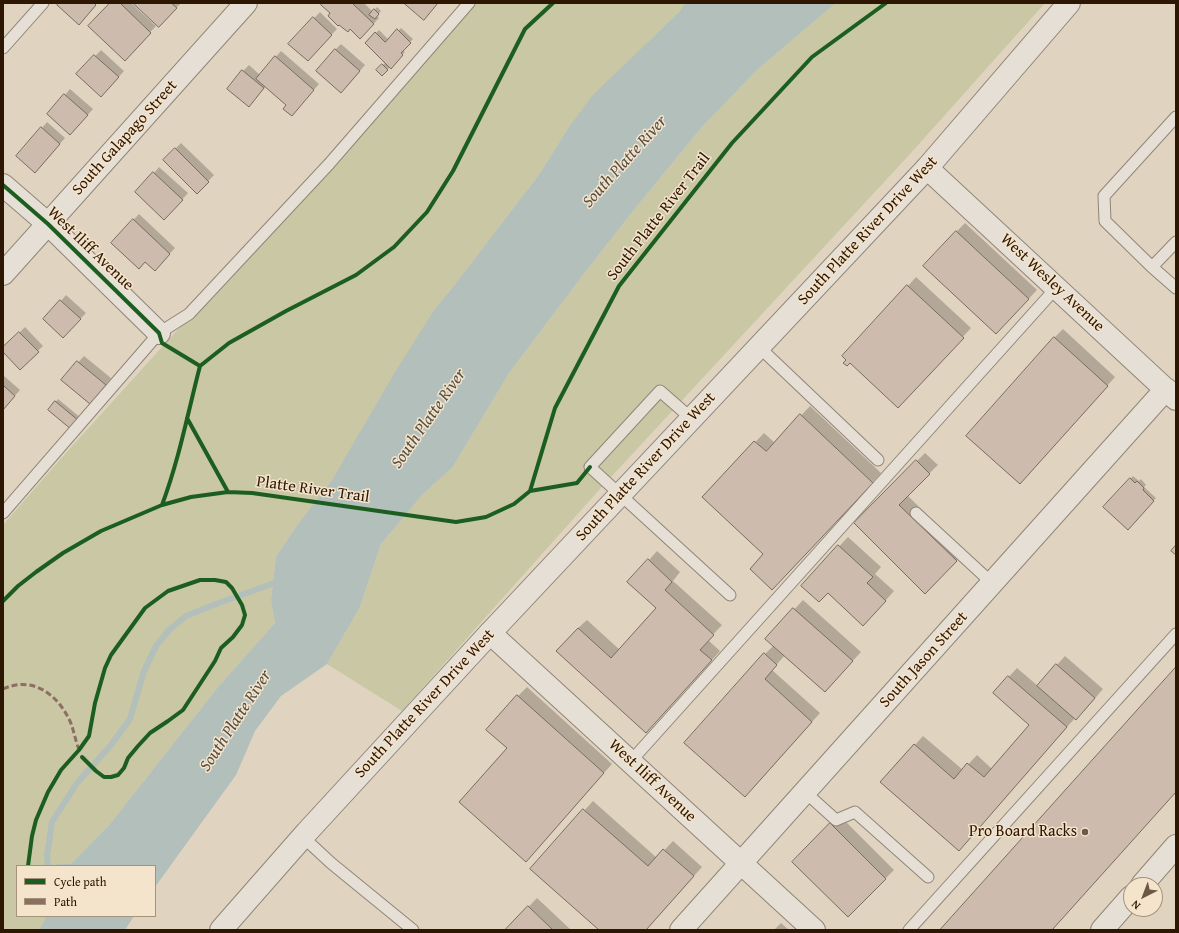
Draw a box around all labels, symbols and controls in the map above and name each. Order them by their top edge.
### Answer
street label: South Galapago Street [68,77,182,199]
water label: South Platte River [578,112,672,212]
street label: South Platte River Trail [603,149,715,285]
street label: South Platte River Drive West [794,153,942,309]
street label: West Iliff Avenue [43,203,137,295]
street label: West Wesley Avenue [996,230,1108,336]
water label: South Platte River [387,365,471,473]
street label: South Platte River Drive West [572,389,720,545]
street label: Platte River Trail [255,473,371,507]
street label: South Jason Street [876,608,972,712]
street label: South Platte River Drive West [351,626,499,782]
water label: South Platte River [196,667,276,775]
street label: West Iliff Avenue [604,735,700,827]
place label: Pro Board Racks [969,822,1077,842]
marker: Pro Board Racks [1080,827,1090,837]
legend [16,865,156,917]
text: Cycle path [54,873,106,890]
north arrow [1123,877,1163,917]
text: Path [54,893,77,910]
text: N [1128,897,1144,914]

